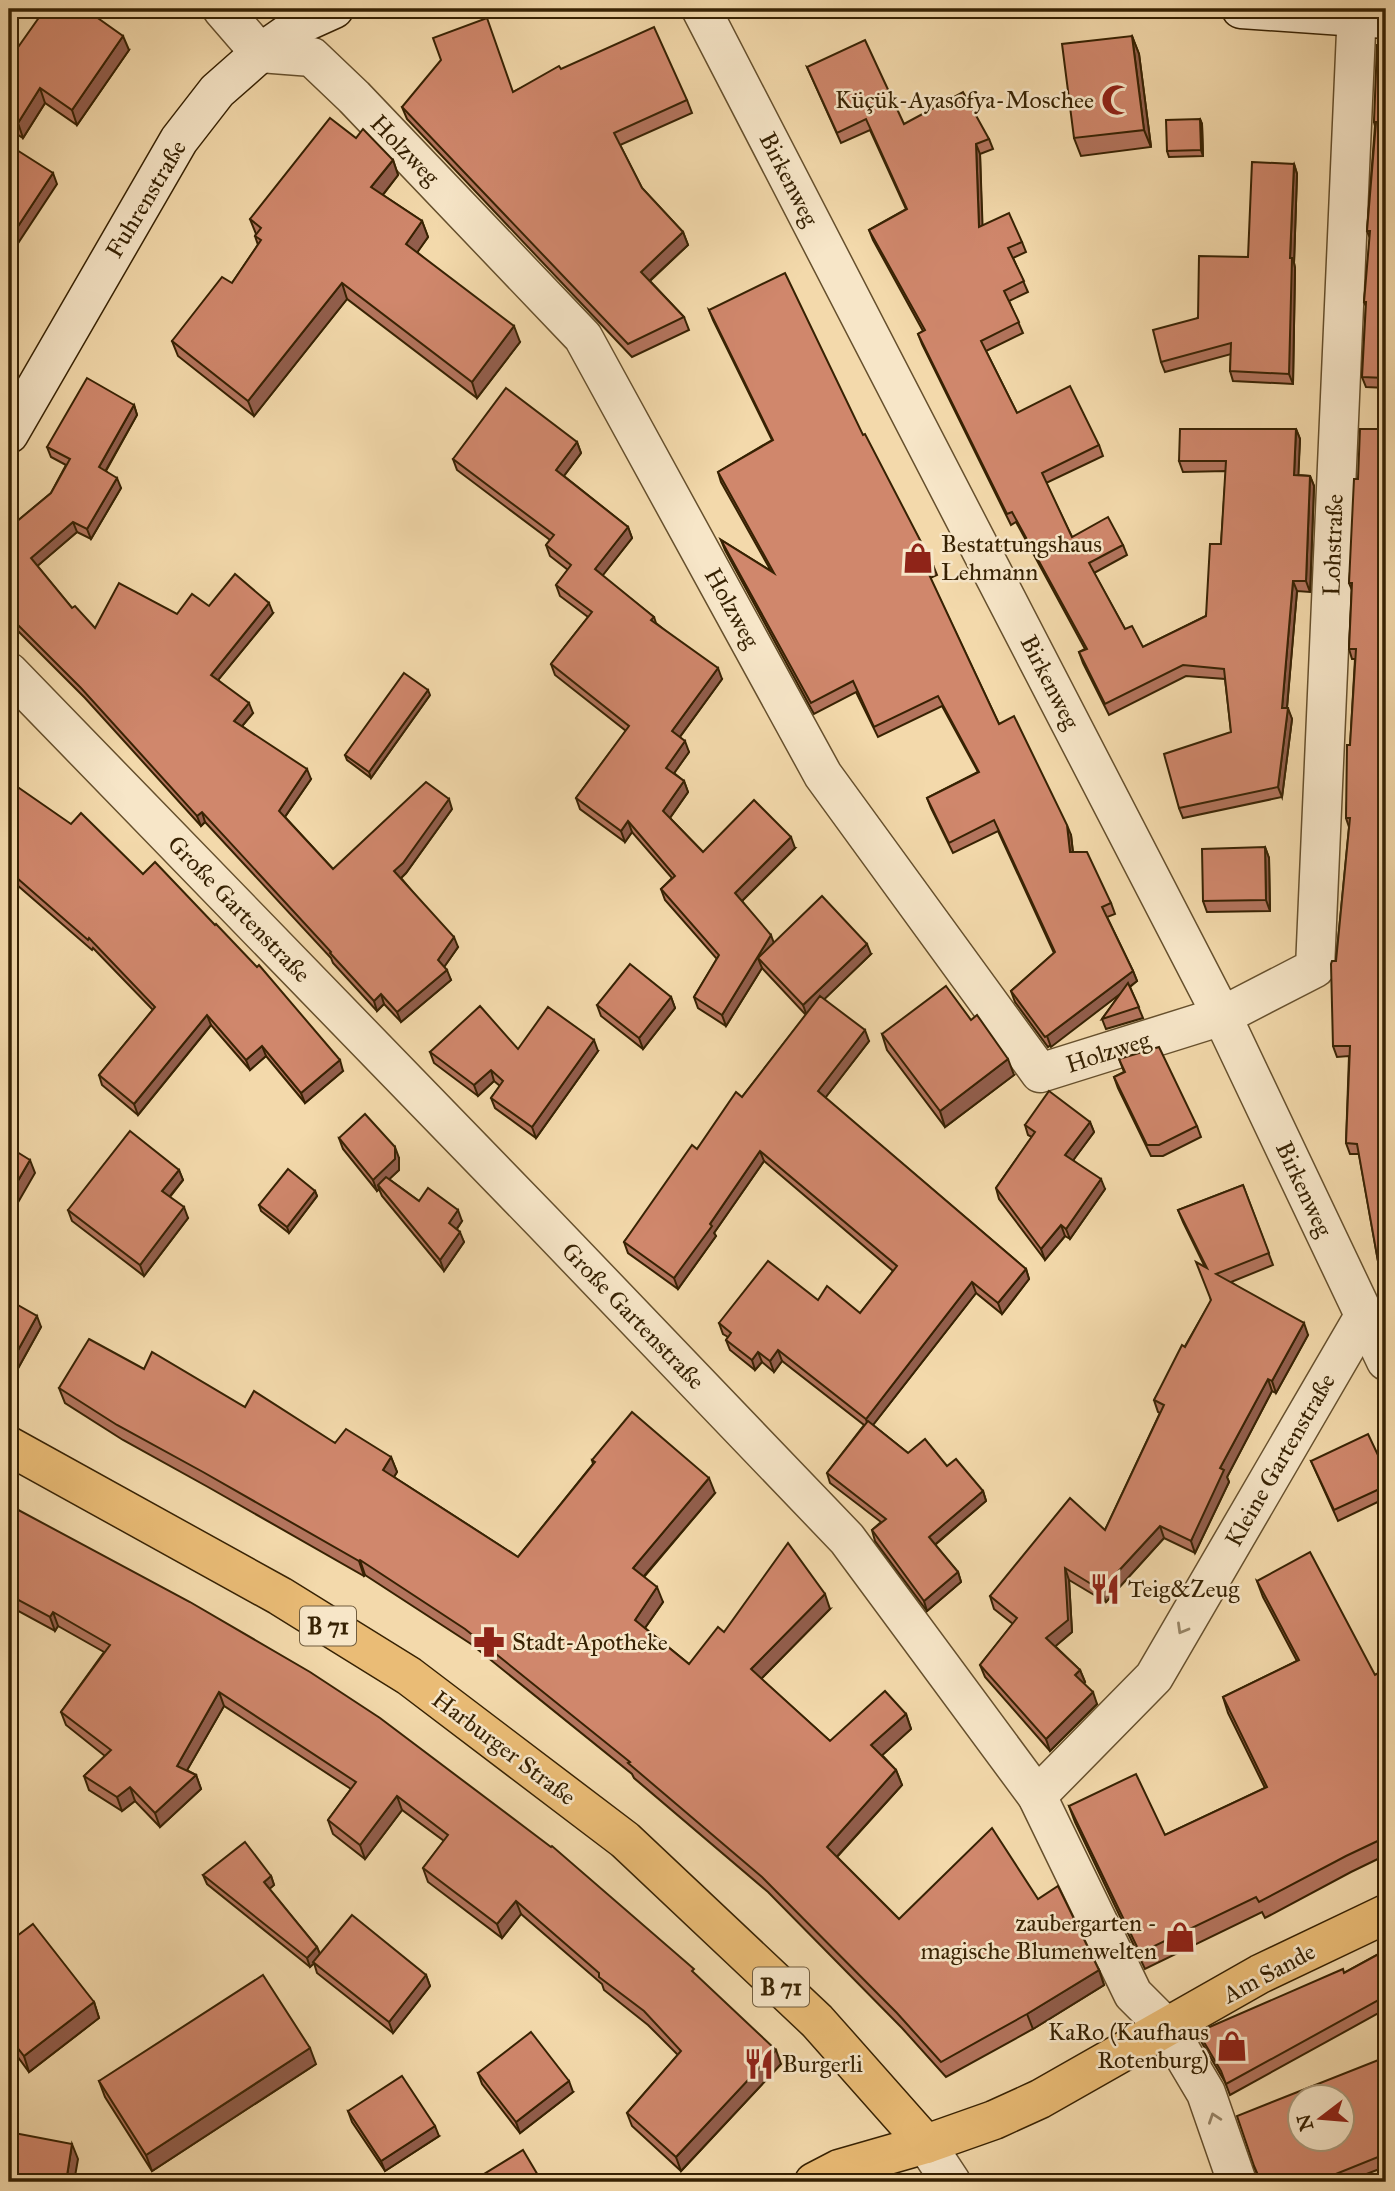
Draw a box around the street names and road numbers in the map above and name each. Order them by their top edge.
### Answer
street label: Holzweg [364,108,447,192]
street label: Birkenweg [753,127,826,232]
street label: Fuhrenstraße [99,135,193,263]
street label: Lohstraße [1316,493,1350,597]
street label: Holzweg [698,563,767,654]
street label: Birkenweg [1014,630,1087,735]
street label: Große Gartenstraße [161,829,317,989]
street label: Holzweg [1062,1024,1155,1080]
street label: Birkenweg [1269,1137,1339,1242]
street label: Große Gartenstraße [555,1236,711,1396]
street label: Kleine Gartenstraße [1218,1368,1342,1552]
road number: B 71 [300,1606,356,1646]
street label: Harburger Straße [426,1684,582,1812]
street label: Am Sande [1217,1936,1320,2010]
road number: B 71 [753,1968,809,2006]

